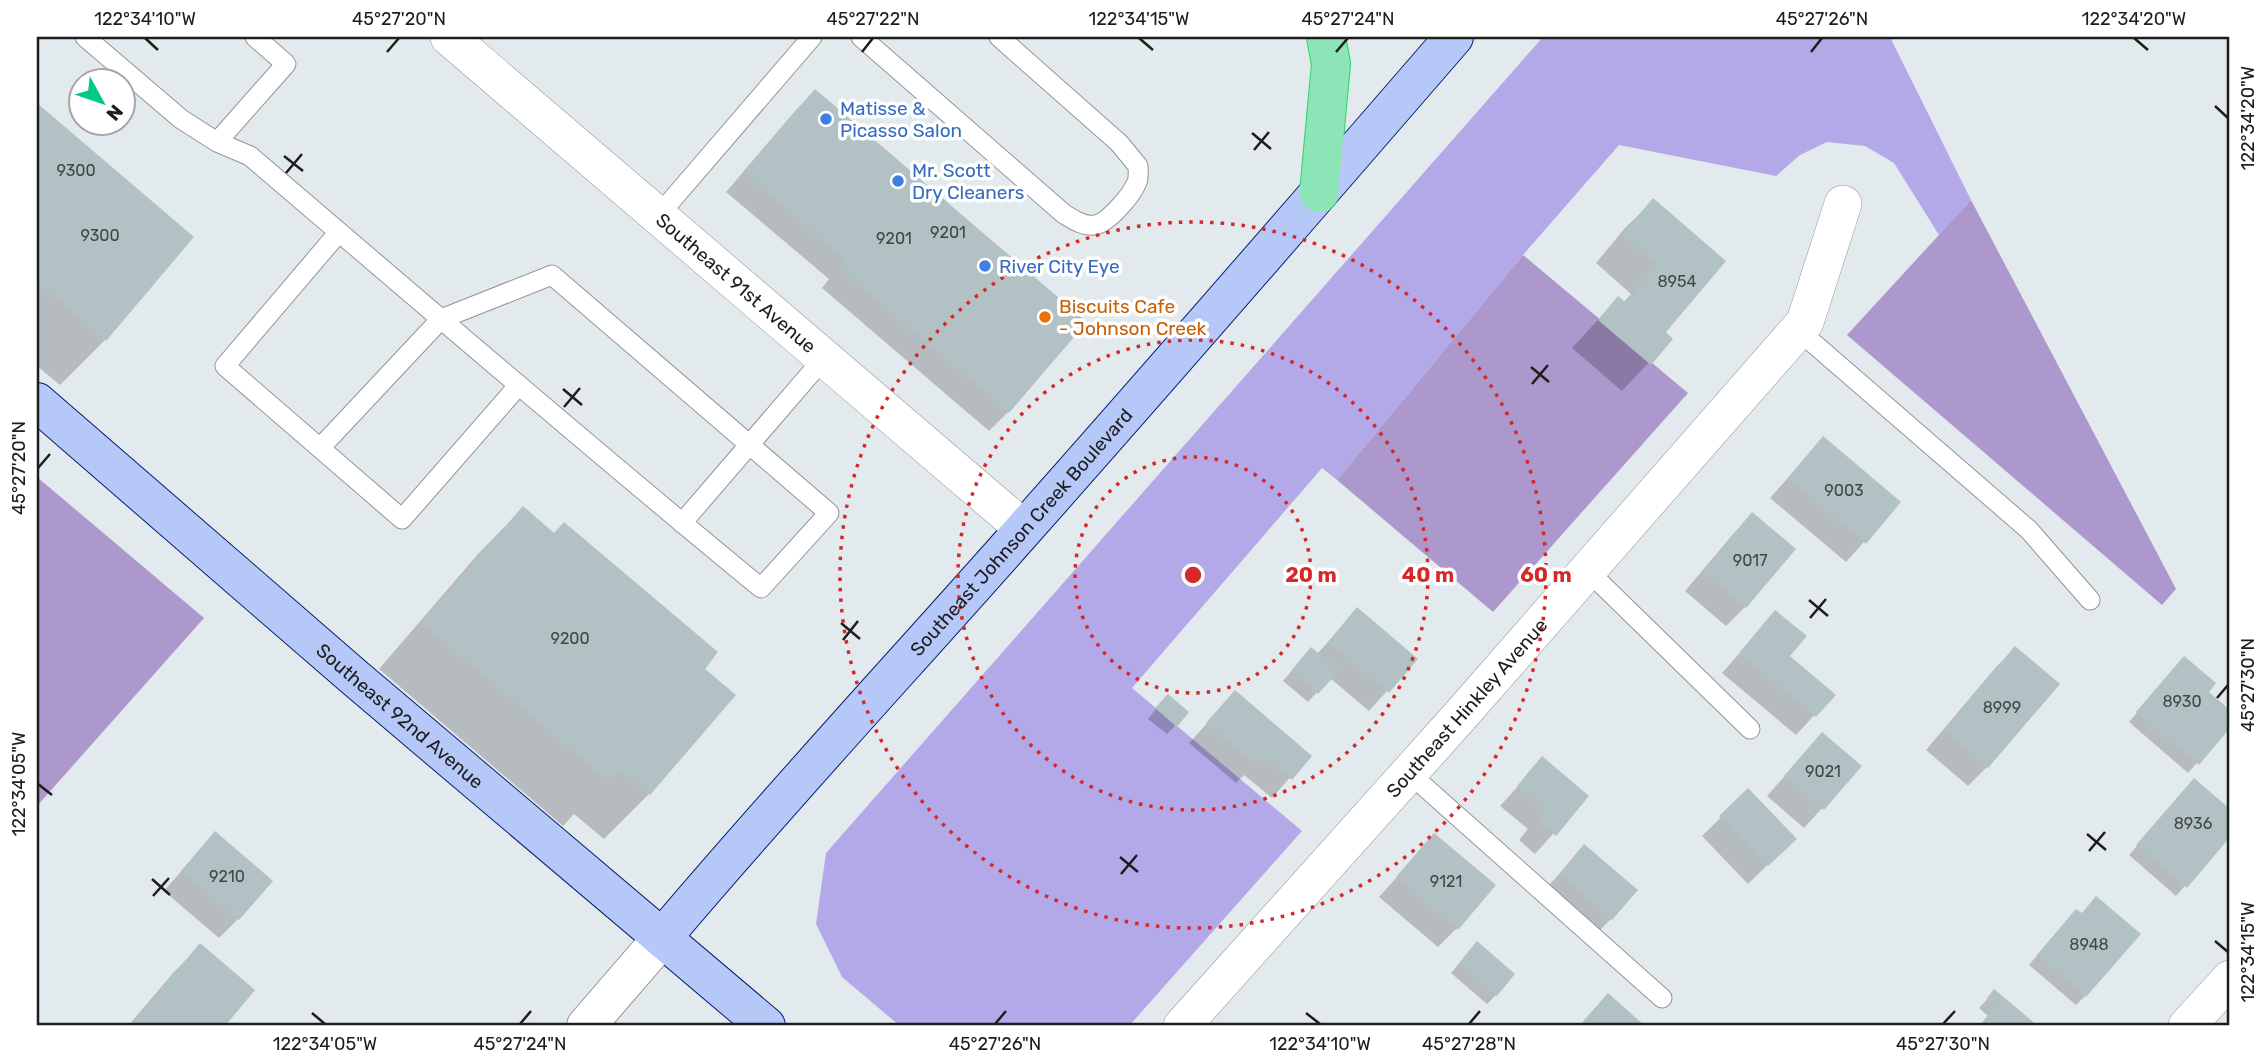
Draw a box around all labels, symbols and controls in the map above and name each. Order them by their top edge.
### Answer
text: 122°34'10"W [94,8,196,30]
text: 45°27'20"N [352,8,446,30]
text: 45°27'22"N [827,8,919,30]
text: 122°34'15"W [1089,8,1189,30]
text: 45°27'24"N [1302,8,1394,30]
text: 45°27'26"N [1776,8,1868,30]
text: 122°34'20"W [2082,8,2186,30]
north arrow [66,66,136,136]
text: 122°34'20"W [2237,66,2259,170]
place label: Matisse & Picasso Salon [840,97,962,142]
text: N [101,100,128,125]
marker: Matisse & Picasso Salon [818,111,834,127]
place label: Mr. Scott Dry Cleaners [912,159,1024,204]
house number: 9300 [56,161,96,180]
marker: Mr. Scott Dry Cleaners [890,173,906,189]
street label: Southeast 91st Avenue [651,208,821,358]
house number: 9201 [930,223,966,242]
house number: 9300 [80,226,120,245]
house number: 9201 [876,229,912,248]
place label: River City Eye [999,255,1120,278]
marker: River City Eye [977,258,993,274]
house number: 8954 [1657,272,1697,291]
place label: Biscuits Cafe - Johnson Creek [1059,295,1207,340]
marker: Biscuits Cafe - Johnson Creek [1037,309,1053,325]
street label: Southeast Johnson Creek Boulevard [905,404,1137,661]
text: 45°27'20"N [8,421,30,515]
house number: 9003 [1824,481,1864,500]
house number: 9017 [1733,551,1767,570]
text: 20 m [1285,562,1337,587]
text: 40 m [1402,562,1454,587]
text: 60 m [1520,562,1572,587]
centre of rings [1181,563,1205,587]
street label: Southeast Hinkley Avenue [1382,614,1552,802]
house number: 9200 [550,629,590,648]
text: 45°27'30"N [2237,638,2259,732]
street label: Southeast 92nd Avenue [312,639,488,794]
house number: 8930 [2162,692,2202,711]
house number: 8999 [1983,698,2021,717]
text: 122°34'05"W [8,732,30,836]
house number: 9021 [1805,762,1841,781]
house number: 8936 [2174,814,2213,833]
house number: 9210 [209,867,245,886]
house number: 9121 [1430,872,1462,891]
text: 122°34'15"W [2237,902,2259,1002]
house number: 8948 [2069,935,2109,954]
text: 122°34'05"W [273,1033,377,1055]
text: 45°27'24"N [474,1033,566,1055]
text: 45°27'26"N [949,1033,1041,1055]
text: 122°34'10"W [1269,1033,1371,1055]
text: 45°27'28"N [1422,1033,1516,1055]
text: 45°27'30"N [1896,1033,1990,1055]

